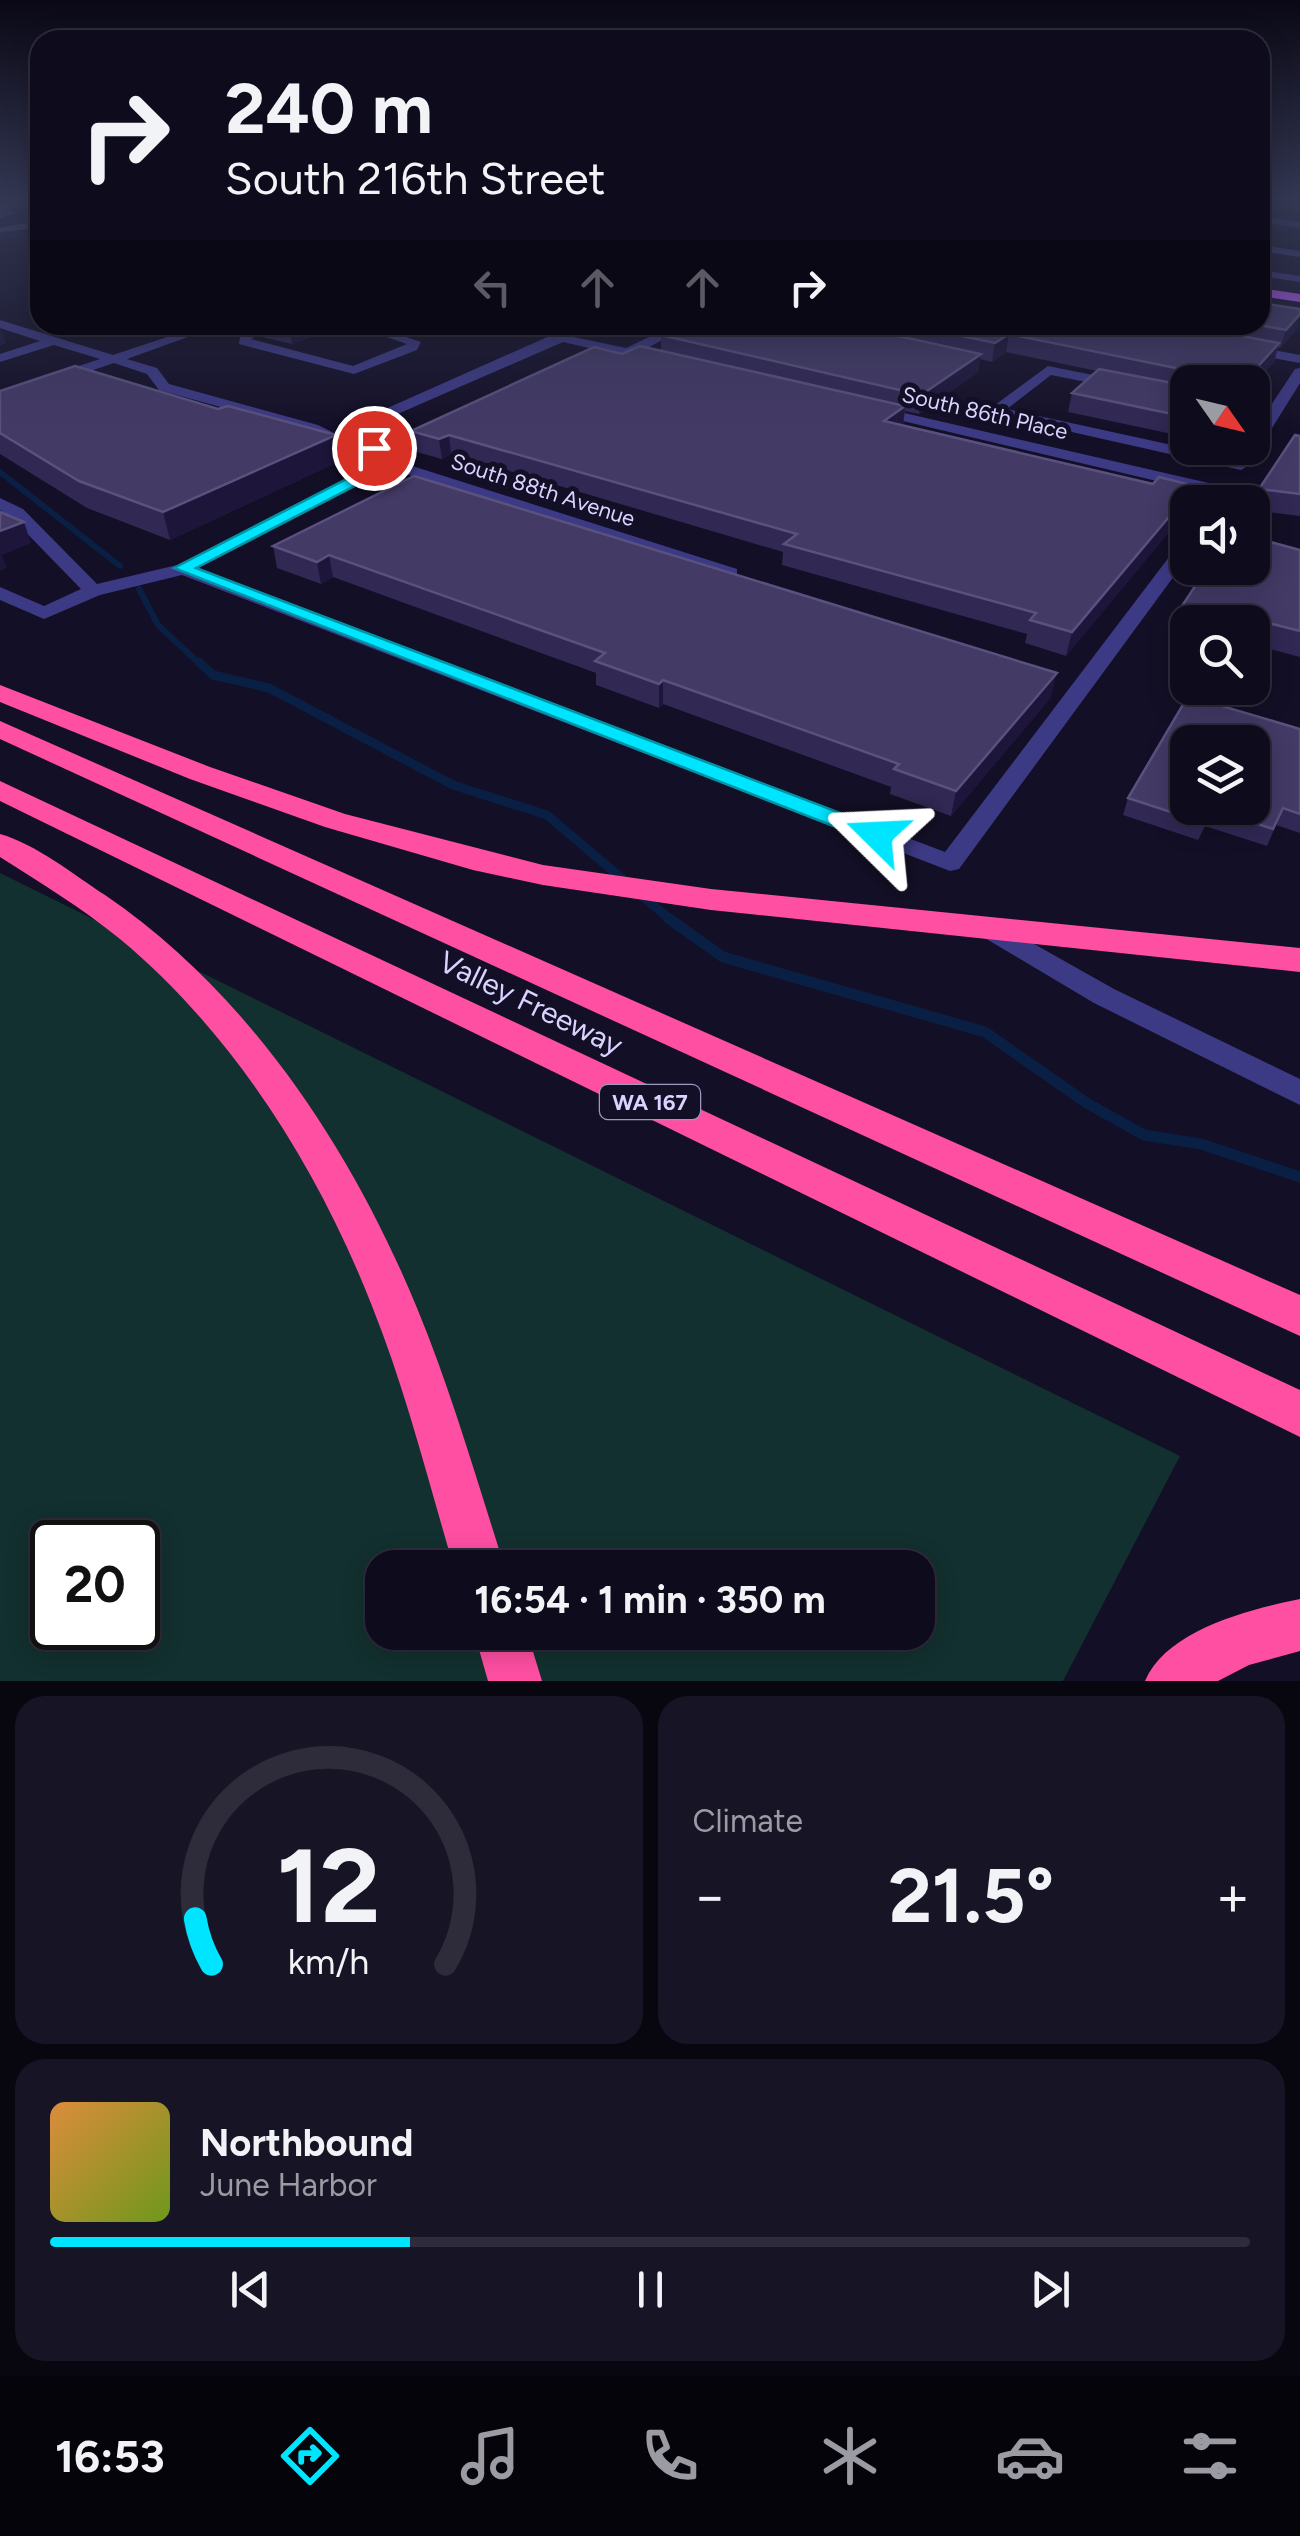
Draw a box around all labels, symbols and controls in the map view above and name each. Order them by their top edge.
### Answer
text: 240 m [225,66,433,151]
icon: right [60,70,190,200]
text: South 216th Street [225,151,606,205]
icon: left [465,260,520,315]
icon: ahead [570,260,625,315]
icon: ahead [675,260,730,315]
icon: right [780,260,835,315]
north arrow [1170,365,1270,465]
map controls [1170,365,1270,825]
street label: South 86th Place [899,381,1071,445]
pin [332,406,417,491]
icon: arrive [347,421,402,476]
street label: South 88th Avenue [448,447,638,533]
button: sound [1170,485,1270,585]
button: search [1170,605,1270,705]
button: layers [1170,725,1270,825]
position arrow [825,783,929,887]
street label: Valley Freeway [433,943,629,1064]
road number: WA 167 [600,1085,700,1119]
speed limit sign: 20 [30,1520,160,1650]
text: 16:54 · 1 min · 350 m [474,1577,826,1623]
text: Climate [693,1802,803,1840]
text: 12 [277,1823,381,1948]
text: 21.5° [888,1851,1054,1941]
text: − [693,1863,727,1929]
text: + [1216,1863,1250,1929]
text: km/h [288,1940,370,1983]
text: Northbound [200,2120,413,2166]
text: June Harbor [200,2166,377,2204]
icon: previous [223,2262,278,2317]
icon: pause [623,2262,678,2317]
icon: next [1023,2262,1078,2317]
icon: directions [275,2421,345,2491]
icon: music [455,2421,525,2491]
icon: phone [635,2421,705,2491]
icon: climate [815,2421,885,2491]
icon: car [995,2421,1065,2491]
icon: filters [1175,2421,1245,2491]
text: 16:53 [55,2429,165,2483]

